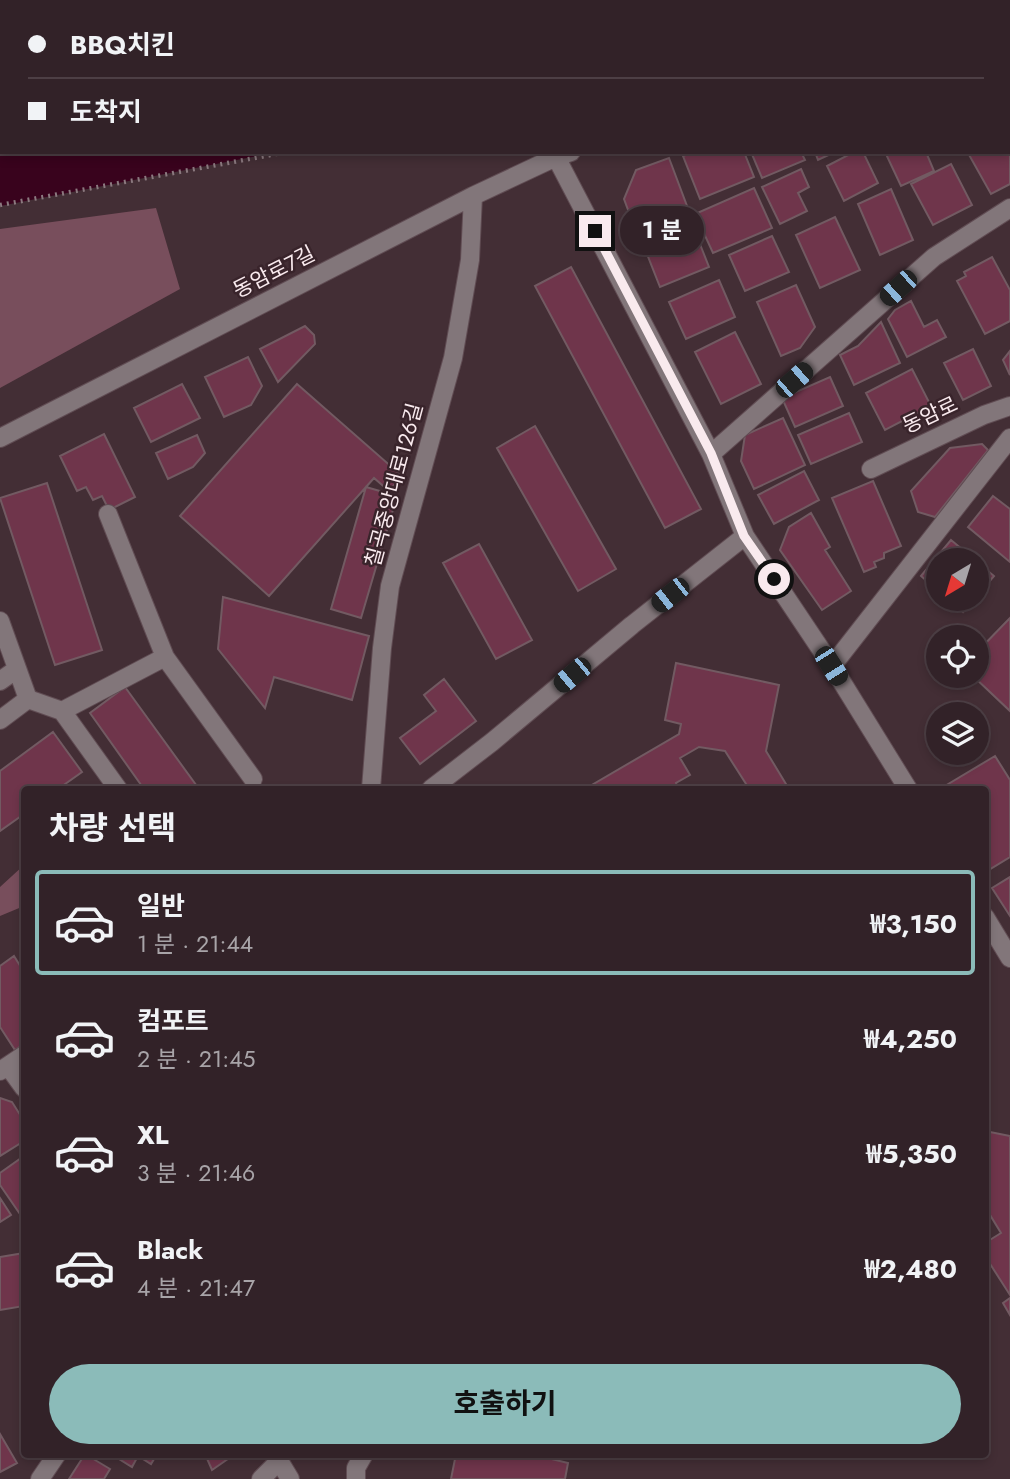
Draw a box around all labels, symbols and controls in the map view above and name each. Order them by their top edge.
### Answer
text: BBQ치킨 [70,26,175,64]
text: 도착지 [70,93,142,131]
callout: 1 분 [620,206,704,256]
text: 1 분 [642,213,682,247]
route end [579,215,611,247]
street label: 동암로7길 [228,239,320,305]
car [876,266,921,310]
car [772,358,817,402]
street label: 동암로 [897,389,963,441]
street label: 칠곡중앙대로126길 [358,400,430,570]
north arrow [926,548,989,611]
map controls [926,548,989,765]
route start [758,563,790,595]
car [647,574,694,616]
button: locate [926,625,989,688]
car [811,643,852,689]
car [550,653,595,697]
button: layers [926,702,989,765]
text: 차량 선택 [49,805,176,851]
text: 일반 [137,887,185,925]
icon: car [53,891,116,954]
text: ₩3,150 [870,905,957,943]
text: 1 분 · 21:44 [137,927,253,961]
text: 컴포트 [137,1002,209,1040]
icon: car [53,1006,116,1069]
text: ₩4,250 [864,1020,957,1058]
text: 2 분 · 21:45 [137,1042,256,1076]
text: XL [137,1116,169,1154]
icon: car [53,1121,116,1184]
text: ₩5,350 [866,1135,957,1173]
text: 3 분 · 21:46 [137,1156,255,1190]
text: Black [137,1231,203,1269]
icon: car [53,1236,116,1299]
text: ₩2,480 [865,1250,957,1288]
text: 4 분 · 21:47 [137,1271,255,1305]
button: 호출하기 [49,1364,961,1444]

